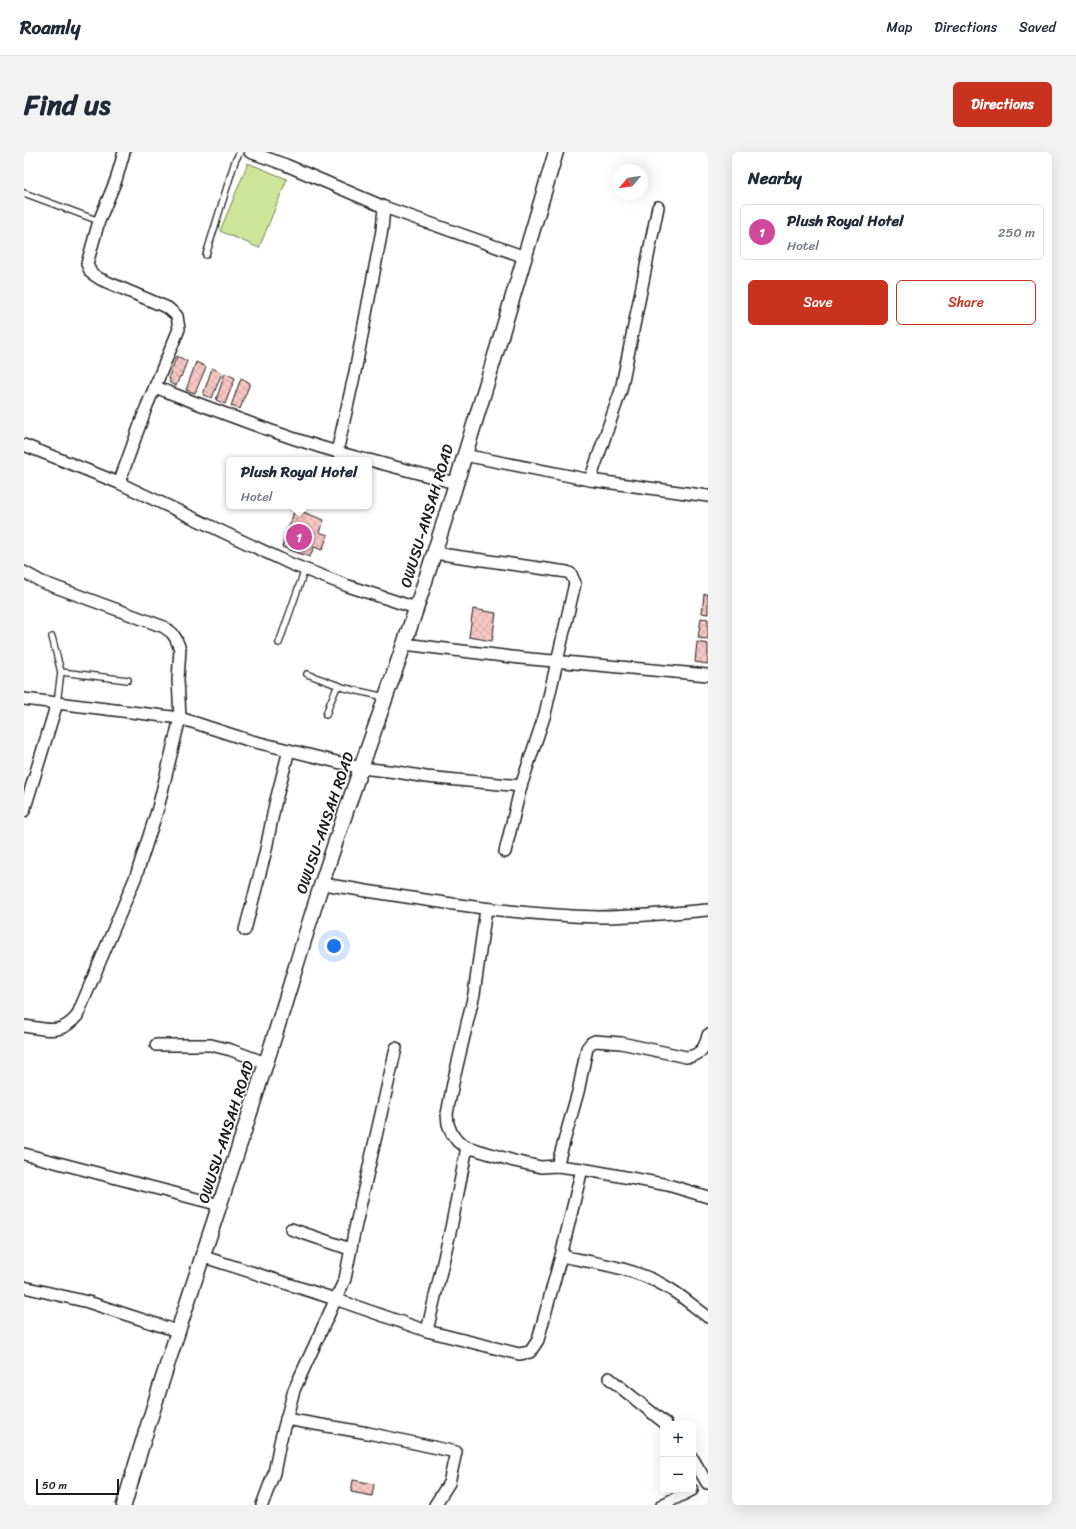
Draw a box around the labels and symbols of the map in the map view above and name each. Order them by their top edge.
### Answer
north arrow [612,164,648,200]
street label: OWUSU-ANSAH ROAD [393,441,461,591]
pin: 1 [286,522,312,552]
street label: OWUSU-ANSAH ROAD [289,749,361,897]
your location [324,936,344,956]
street label: OWUSU-ANSAH ROAD [191,1057,261,1207]
scale bar [36,1477,119,1496]

